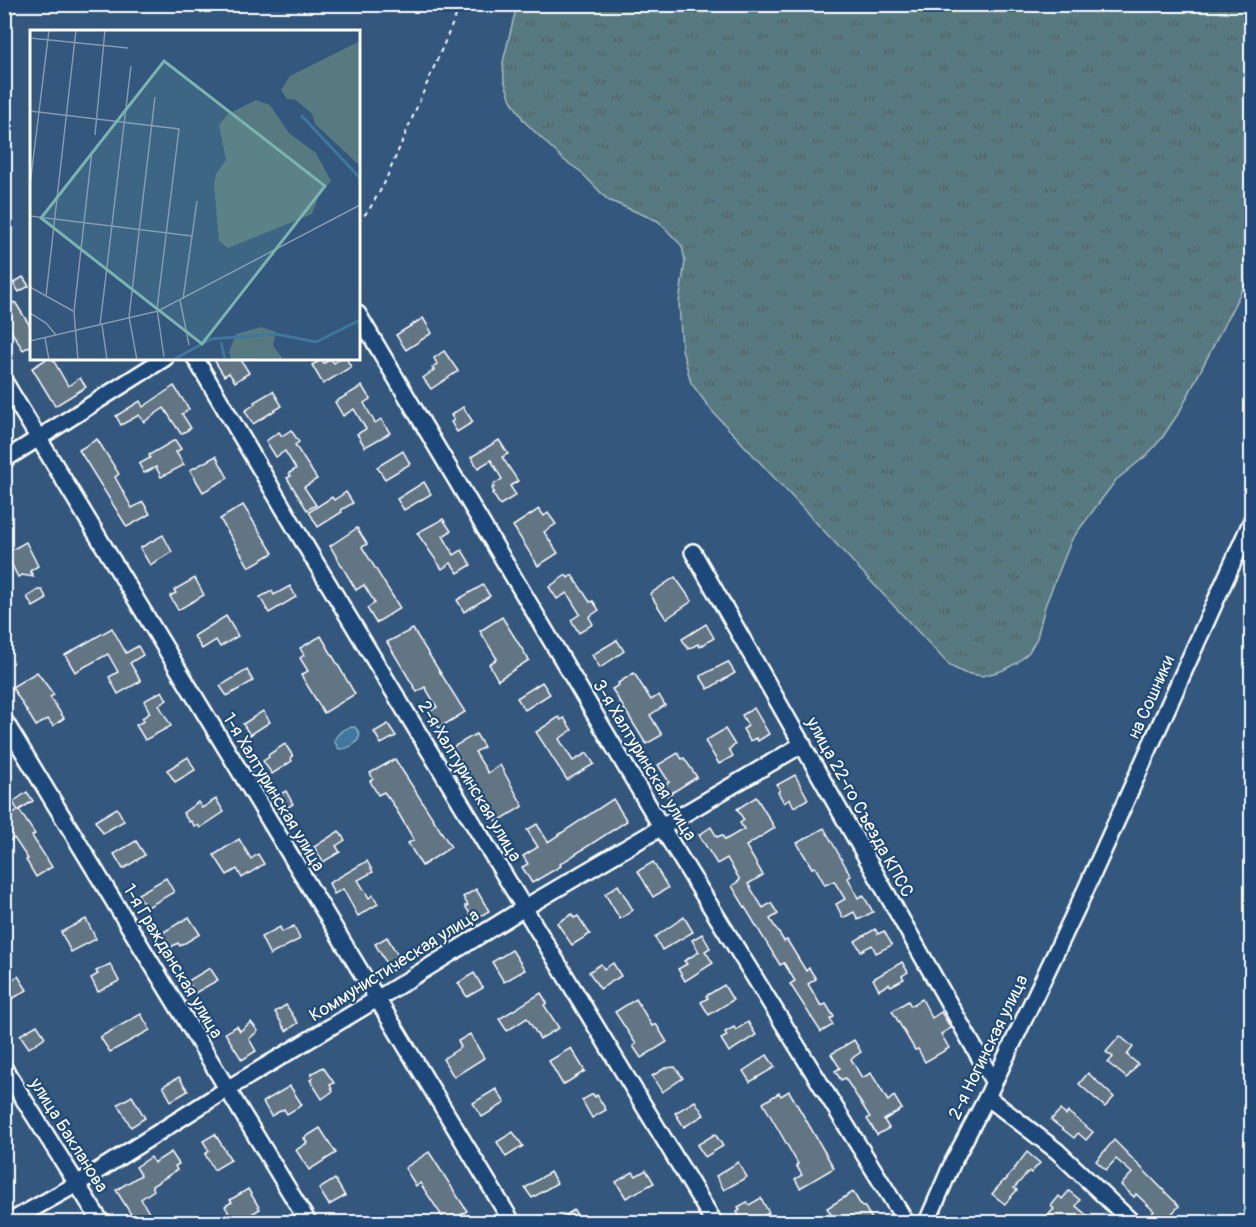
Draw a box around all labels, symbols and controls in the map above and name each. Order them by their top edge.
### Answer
inset map [30,30,360,360]
street label: на Сошники [1123,652,1180,743]
street label: 3-я Халтуринская улица [587,676,702,845]
street label: 2-я Халтуринская улица [412,697,527,866]
street label: 1-я Халтуринская улица [217,709,330,876]
street label: улица 22-го Съезда КПСС [800,712,919,901]
street label: 1-я Гражданская улица [117,880,228,1043]
street label: Коммунистическая улица [305,904,484,1027]
street label: 2-я Ногинская улица [943,971,1033,1123]
street label: улица Бакланова [24,1073,113,1197]

